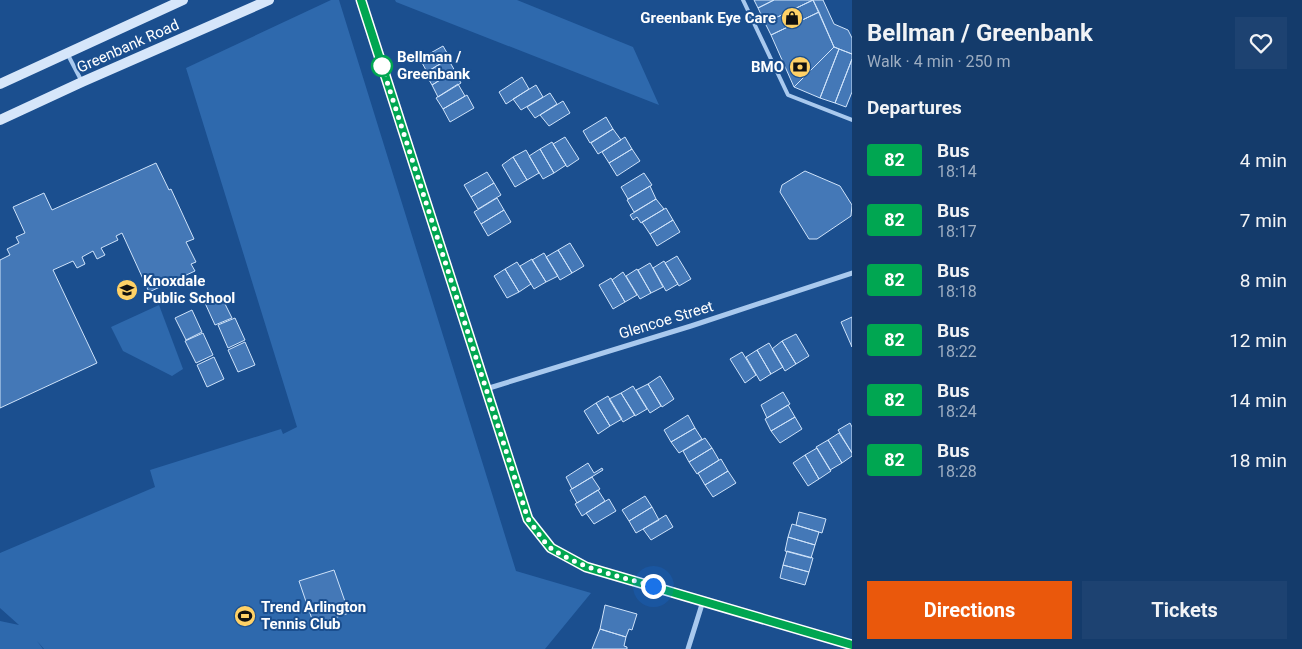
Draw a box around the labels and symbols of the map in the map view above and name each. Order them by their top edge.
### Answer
shop icon: Greenbank Eye Care [780,6,804,30]
place label: Greenbank Eye Care [640,9,776,27]
street label: Greenbank Road [74,15,182,77]
place label: Bellman / Greenbank [397,48,471,83]
marker: Bellman / Greenbank [371,55,393,77]
bank icon: BMO [788,55,812,79]
place label: BMO [751,58,784,76]
place label: Knoxdale Public School [143,272,235,307]
school or university icon: Knoxdale Public School [115,278,139,302]
street label: Glencoe Street [617,297,715,343]
your location [641,574,666,599]
place label: Trend Arlington Tennis Club [261,598,366,633]
sports icon: Trend Arlington Tennis Club [233,604,257,628]

